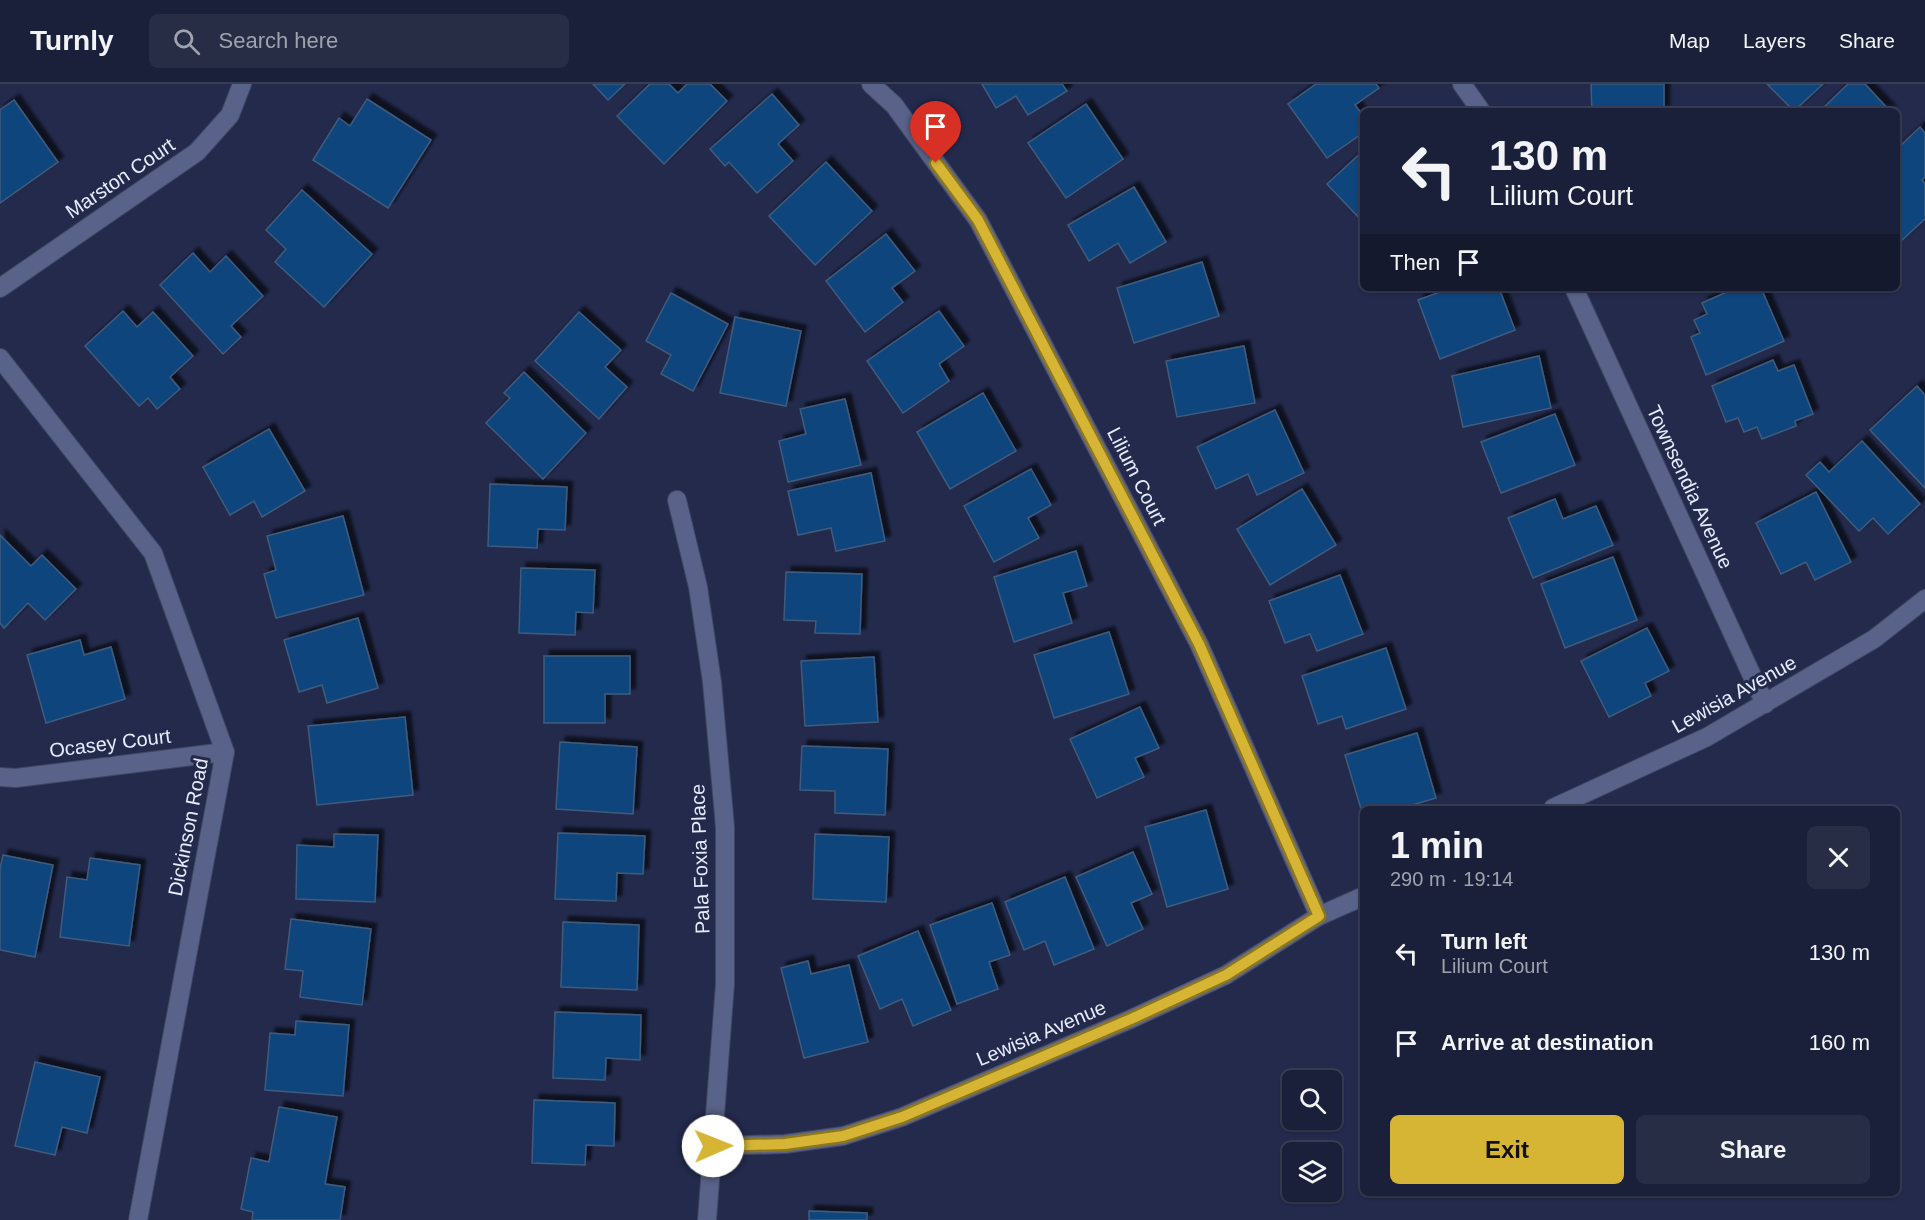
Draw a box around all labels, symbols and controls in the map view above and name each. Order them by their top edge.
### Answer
search box [149,14,569,68]
text: Turnly [30,25,113,56]
icon: search [170,25,203,58]
text: Search here [218,28,338,53]
text: Map [1669,29,1710,52]
text: Layers [1743,29,1806,52]
text: Share [1839,29,1895,52]
pin [910,101,961,163]
icon: arrive [919,110,952,143]
icon: left [1390,132,1468,210]
text: 130 m [1489,132,1608,179]
street label: Marston Court [61,133,179,223]
text: Lilium Court [1489,181,1633,211]
icon: arrive [1452,246,1485,279]
text: Then [1390,250,1440,275]
street label: Townsendia Avenue [1643,402,1737,572]
street label: Lilium Court [1103,423,1171,529]
street label: Lewisia Avenue [1668,651,1800,737]
street label: Ocasey Court [48,725,172,761]
street label: Dickinson Road [164,756,212,898]
street label: Pala Foxia Place [686,784,714,934]
text: 1 min [1390,825,1484,866]
button: close [1807,826,1870,889]
text: 290 m · 19:14 [1390,868,1513,890]
text: Turn left [1441,929,1527,954]
icon: left [1390,937,1423,970]
text: 130 m [1809,940,1870,965]
text: Lilium Court [1441,955,1548,977]
street label: Lewisia Avenue [973,996,1109,1070]
icon: arrive [1390,1027,1423,1060]
text: Arrive at destination [1441,1030,1654,1055]
text: 160 m [1809,1030,1870,1055]
map controls [1282,1070,1342,1202]
button: search [1282,1070,1342,1130]
position arrow [681,1114,745,1178]
button: Exit [1390,1115,1624,1184]
button: Share [1636,1115,1870,1184]
button: layers [1282,1142,1342,1202]

